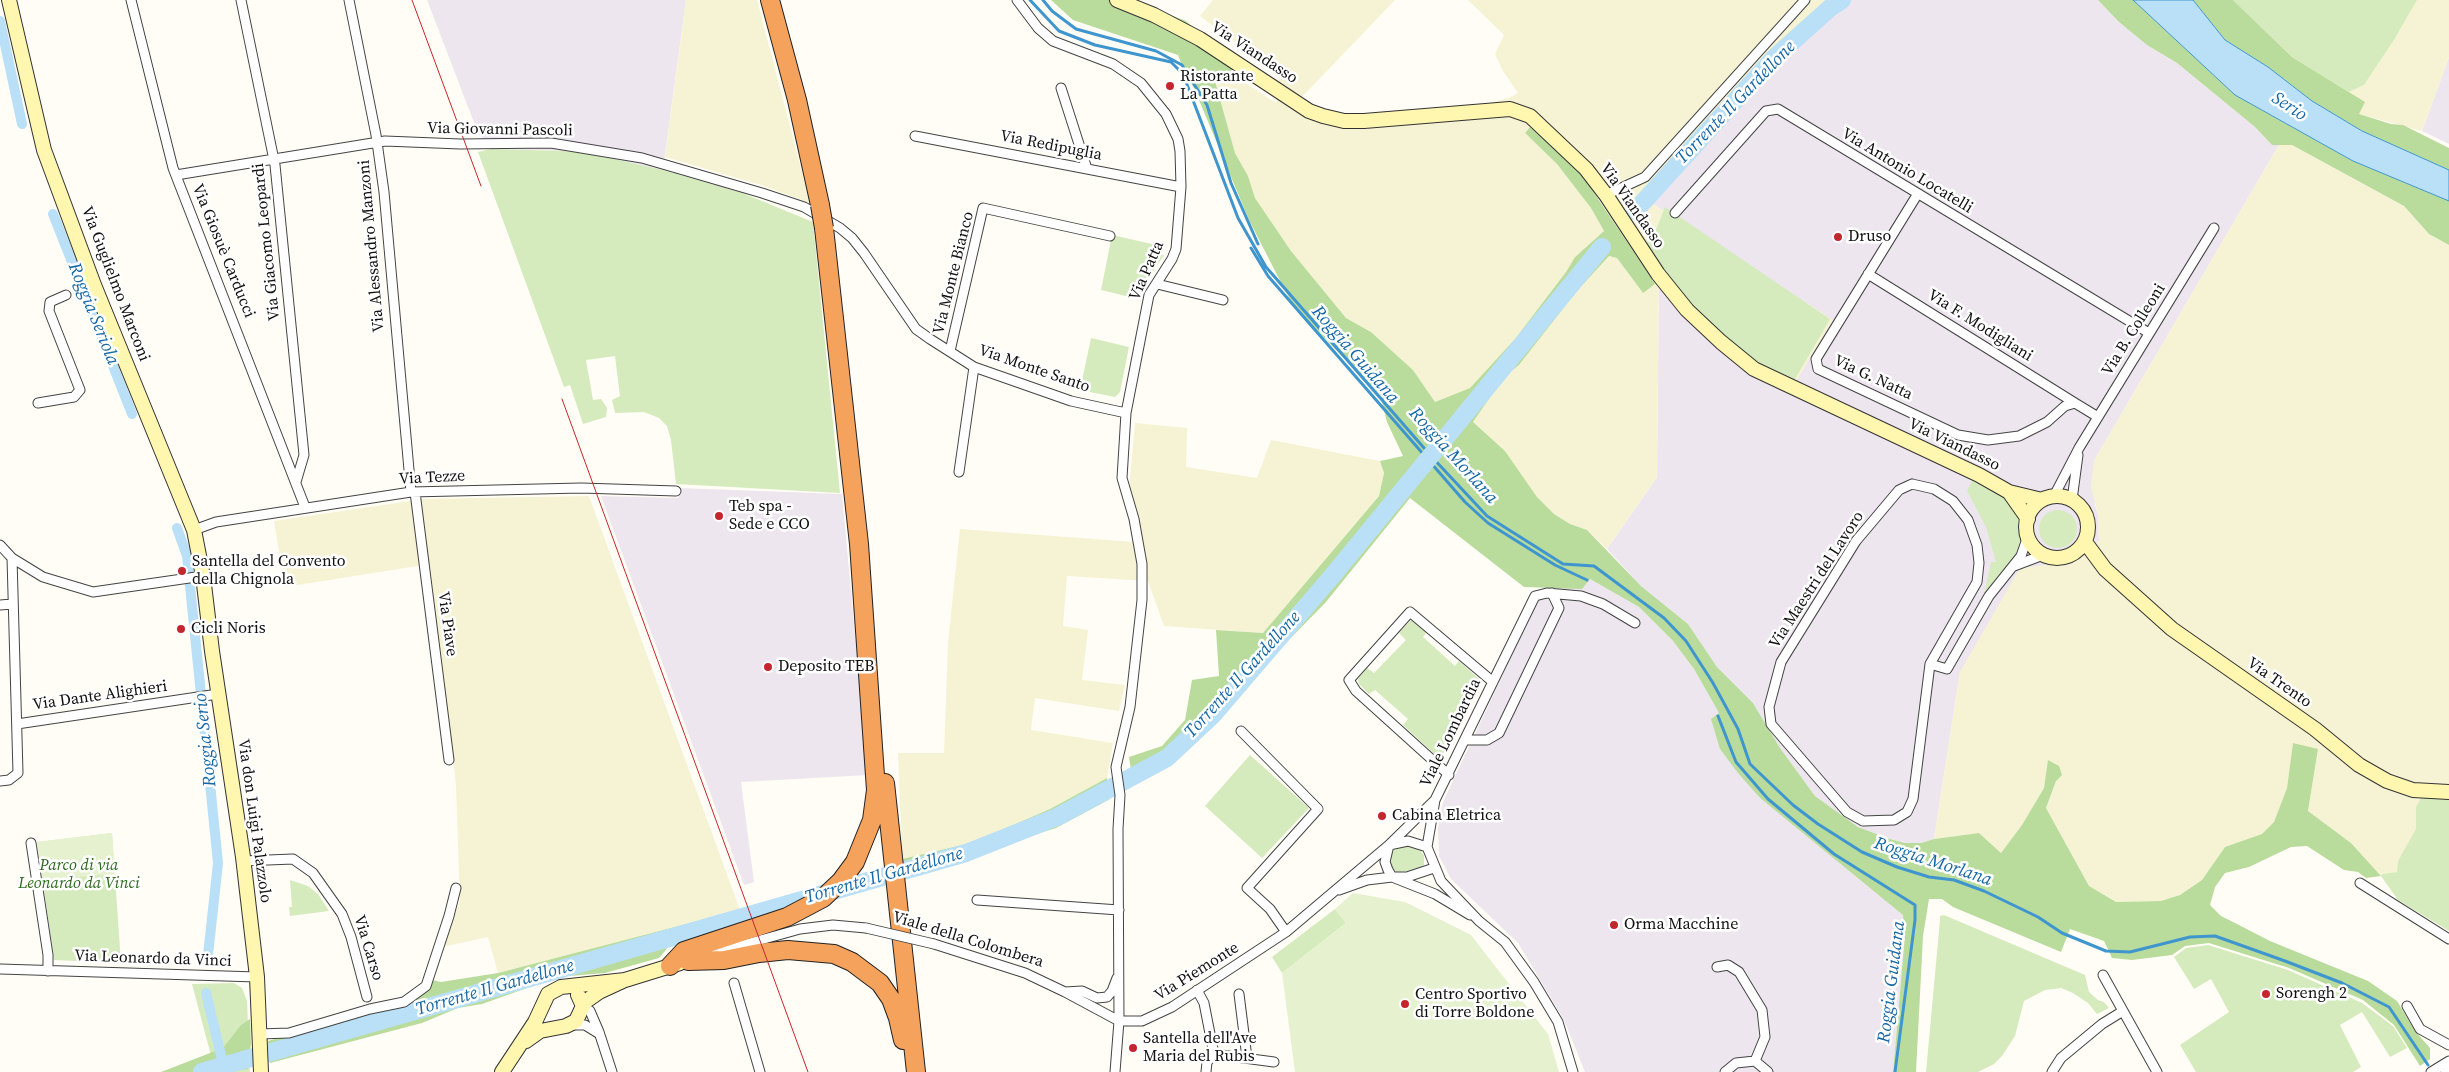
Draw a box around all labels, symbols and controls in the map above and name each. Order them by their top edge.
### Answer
street label: Via Viandasso [1207,18,1301,88]
water label: Torrente Il Gardellone [1672,37,1800,169]
place label: Ristorante La Patta [1180,67,1254,105]
marker: Ristorante La Patta [1164,80,1176,92]
water label: Serio [2267,88,2311,126]
street label: Via Giovanni Pascoli [427,119,573,141]
street label: Via Antonio Locatelli [1838,124,1976,218]
street label: Via Redipuglia [999,127,1103,165]
street label: Via Alessandro Manzoni [355,159,389,333]
street label: Via Viandasso [1596,160,1668,252]
street label: Via Giacomo Leopardi [249,162,285,322]
street label: Via Giosuè Carducci [187,181,259,321]
street label: Via Guglielmo Marconi [77,204,153,364]
street label: Via Monte Bianco [929,210,979,336]
place label: Druso [1848,227,1891,247]
marker: Druso [1832,231,1844,243]
street label: Via Patta [1125,238,1169,304]
water label: Roggia Seriola [63,260,123,368]
street label: Via B. Colleoni [2098,281,2170,379]
street label: Via F. Modigliani [1924,286,2036,366]
water label: Roggia Guidana [1307,302,1403,408]
street label: Via Monte Santo [976,341,1092,397]
street label: Via G. Natta [1831,351,1915,405]
water label: Roggia Morlana [1404,403,1502,509]
street label: Via Viandasso [1905,415,2003,475]
street label: Via Tezze [398,467,466,489]
place label: Teb spa - Sede e CCO [729,497,810,535]
street label: Via Maestri del Lavoro [1765,508,1869,652]
marker: Teb spa - Sede e CCO [713,510,725,522]
place label: Santella del Convento della Chignola [192,552,346,590]
marker: Santella del Convento della Chignola [176,565,188,577]
street label: Via Piave [433,590,461,658]
water label: Torrente Il Gardellone [1180,607,1306,743]
place label: Cicli Noris [191,619,266,639]
marker: Cicli Noris [175,623,187,635]
street label: Via Trento [2243,654,2315,712]
place label: Deposito TEB [778,657,874,677]
marker: Deposito TEB [762,661,774,673]
street label: Viale Lombardia [1416,676,1486,790]
street label: Via Dante Alighieri [32,677,168,715]
water label: Roggia Serio [190,692,222,788]
street label: Via don Luigi Palazzolo [233,738,275,904]
place label: Cabina Eletrica [1392,806,1501,826]
marker: Cabina Eletrica [1376,810,1388,822]
water label: Roggia Morlana [1871,833,1995,891]
water label: Torrente Il Gardellone [803,843,965,909]
park label: Parco di via Leonardo da Vinci [18,856,140,894]
street label: Viale della Colombera [890,908,1046,972]
street label: Via Carso [349,913,387,983]
place label: Orma Macchine [1624,915,1738,935]
marker: Orma Macchine [1608,919,1620,931]
water label: Roggia Guidana [1874,920,1910,1044]
street label: Via Piemonte [1151,939,1243,1005]
street label: Via Leonardo da Vinci [74,947,232,971]
water label: Torrente Il Gardellone [414,955,576,1021]
place label: Sorengh 2 [2276,984,2347,1004]
place label: Centro Sportivo di Torre Boldone [1415,985,1534,1023]
marker: Sorengh 2 [2260,988,2272,1000]
marker: Centro Sportivo di Torre Boldone [1399,998,1411,1010]
place label: Santella dell'Ave Maria del Rubis [1143,1029,1257,1067]
marker: Santella dell'Ave Maria del Rubis [1127,1042,1139,1054]

